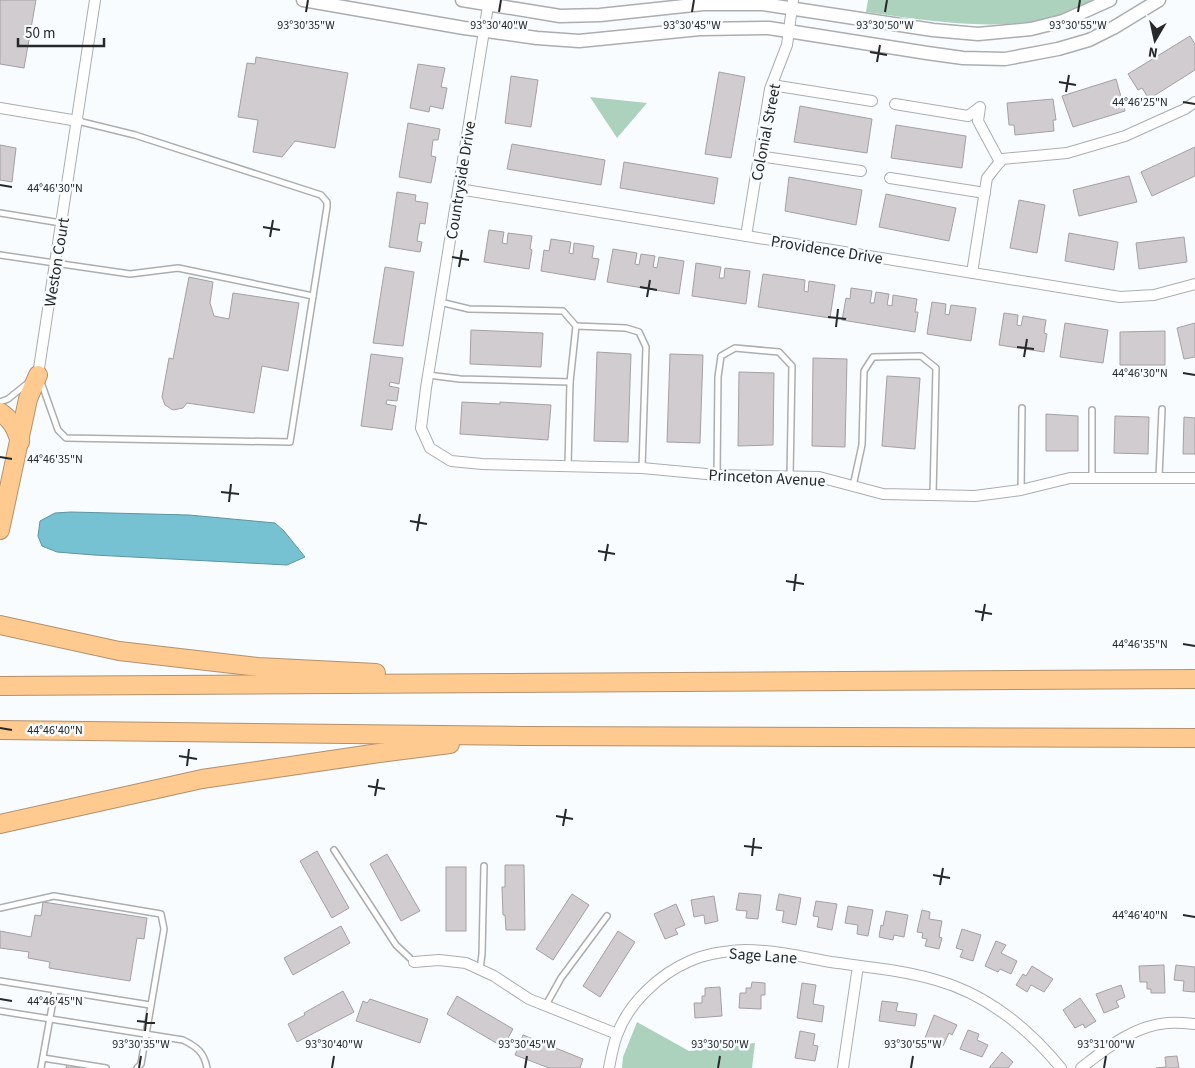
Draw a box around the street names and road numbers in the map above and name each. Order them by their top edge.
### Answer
street label: Colonial Street [746,81,786,183]
street label: Countryside Drive [441,119,481,241]
street label: Weston Court [39,215,75,308]
street label: Providence Drive [769,230,884,270]
street label: Princeton Avenue [708,464,826,492]
street label: Sage Lane [728,943,798,969]

